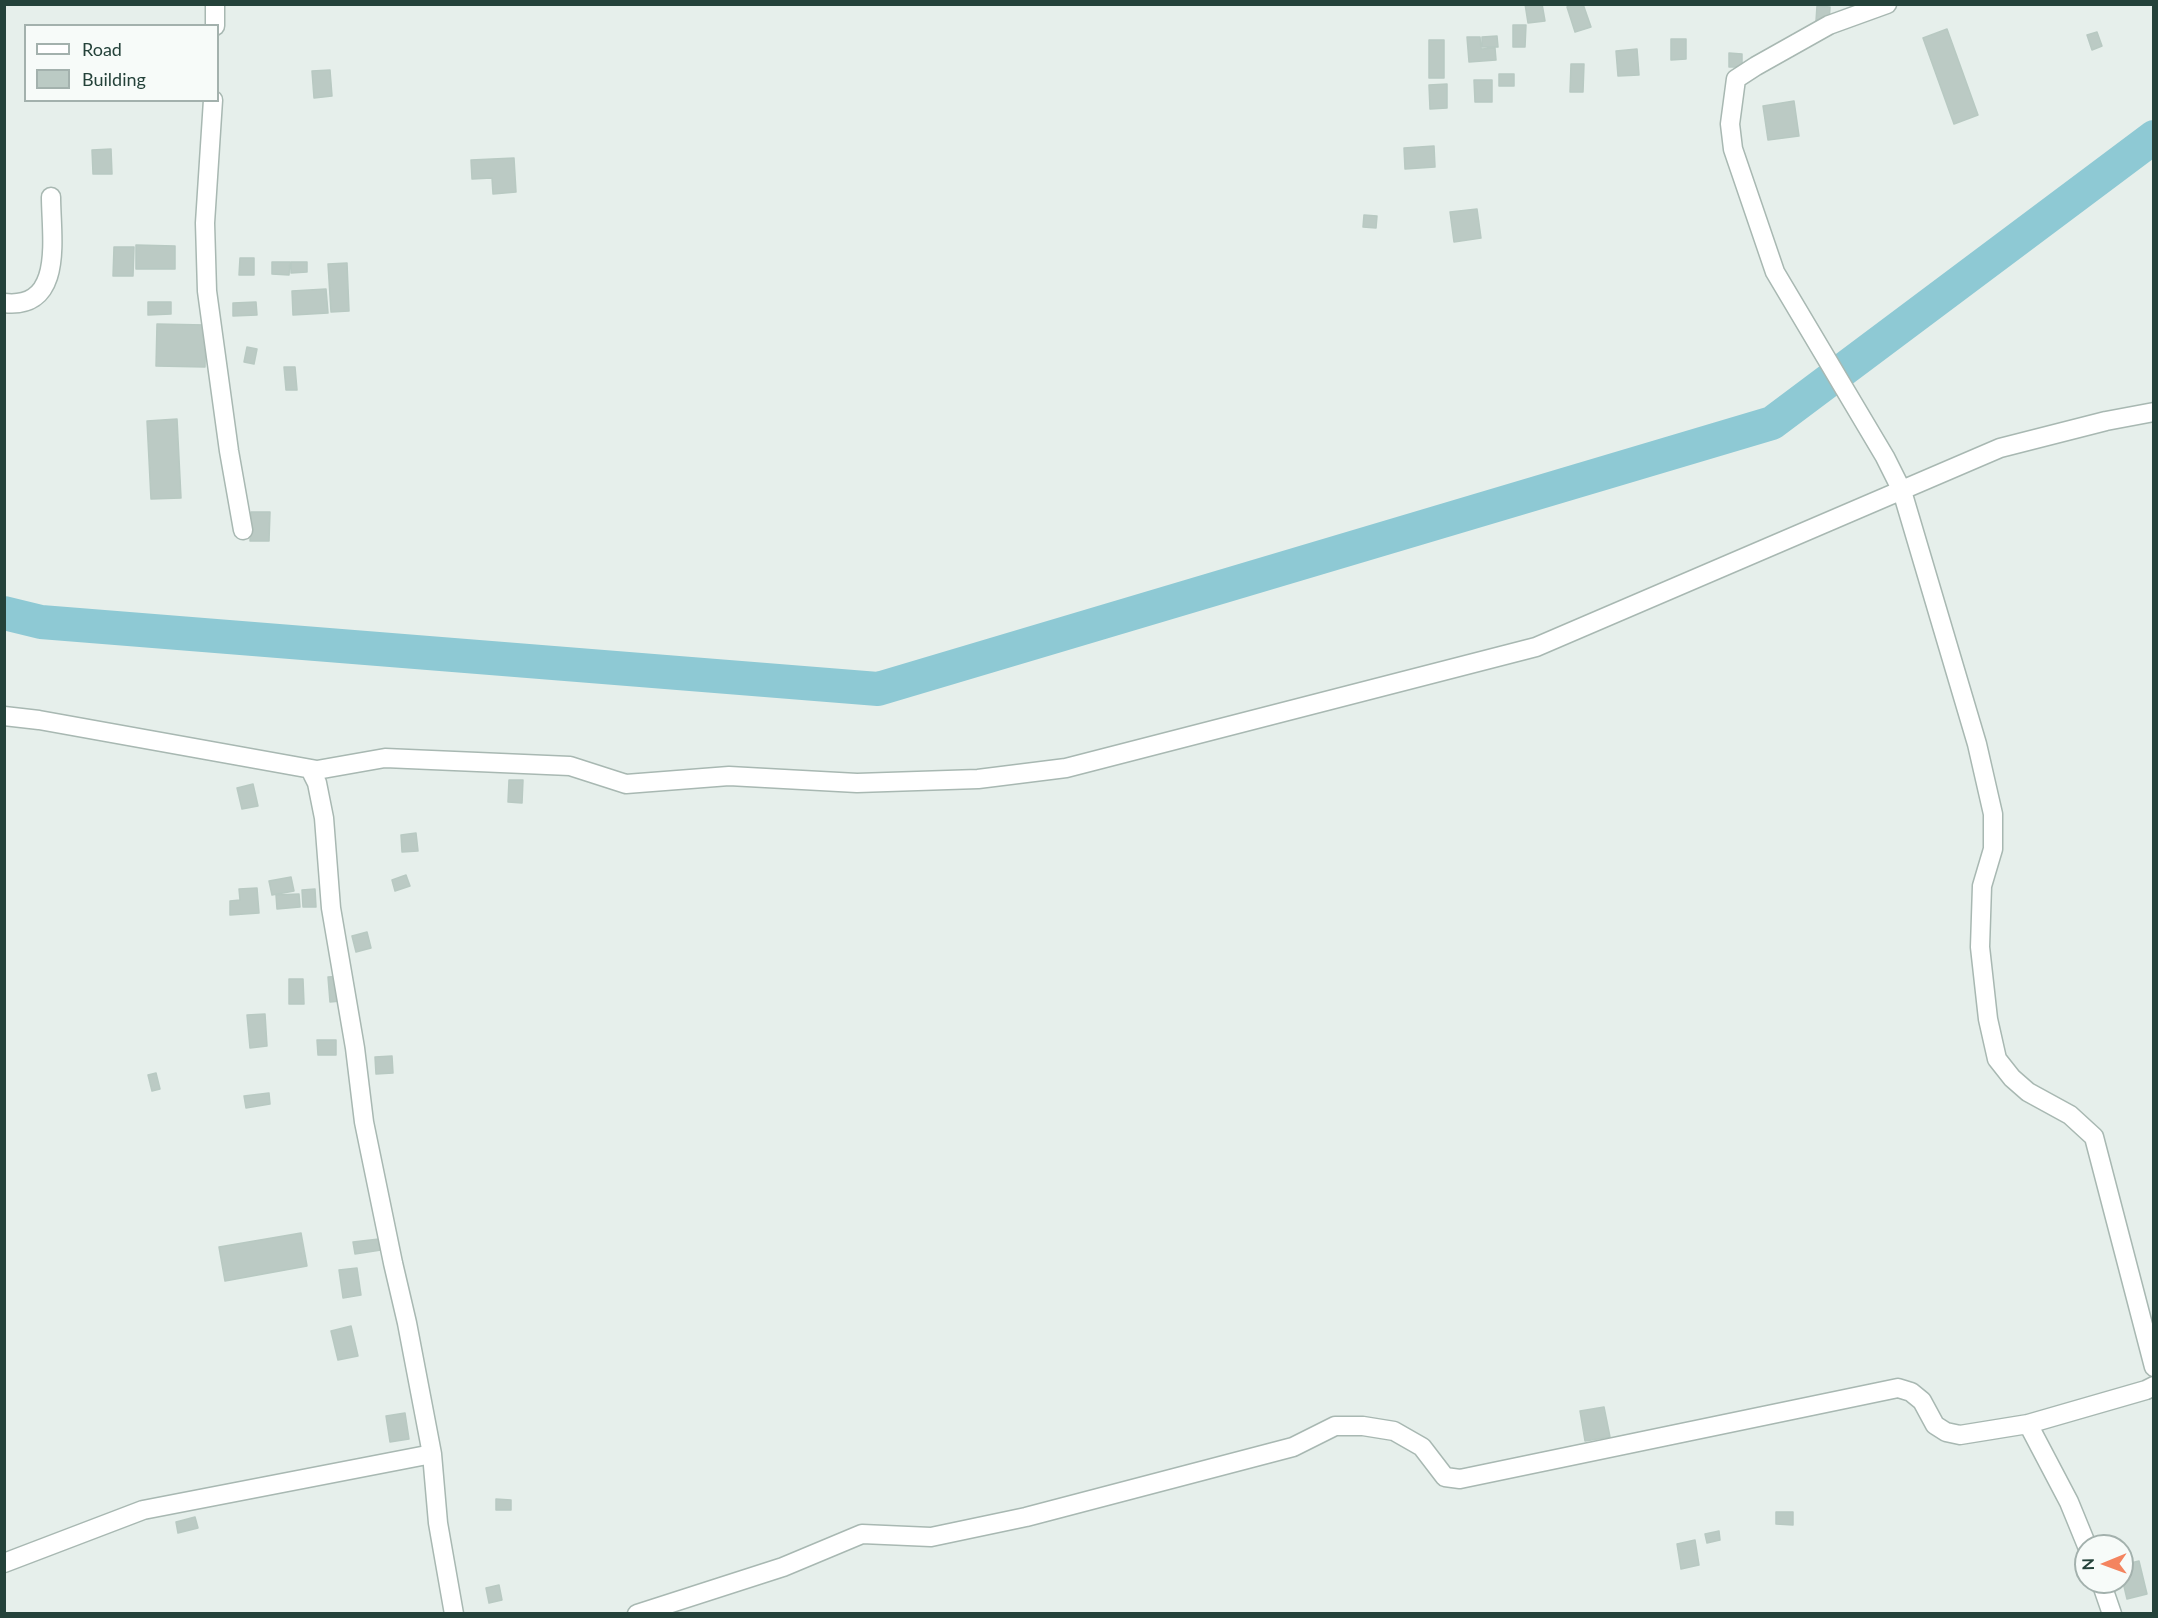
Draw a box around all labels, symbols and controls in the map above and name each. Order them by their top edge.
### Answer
legend [24,24,219,102]
text: Road [82,38,122,60]
text: Building [82,68,146,90]
north arrow [2074,1534,2134,1594]
text: N [2078,1558,2097,1571]

